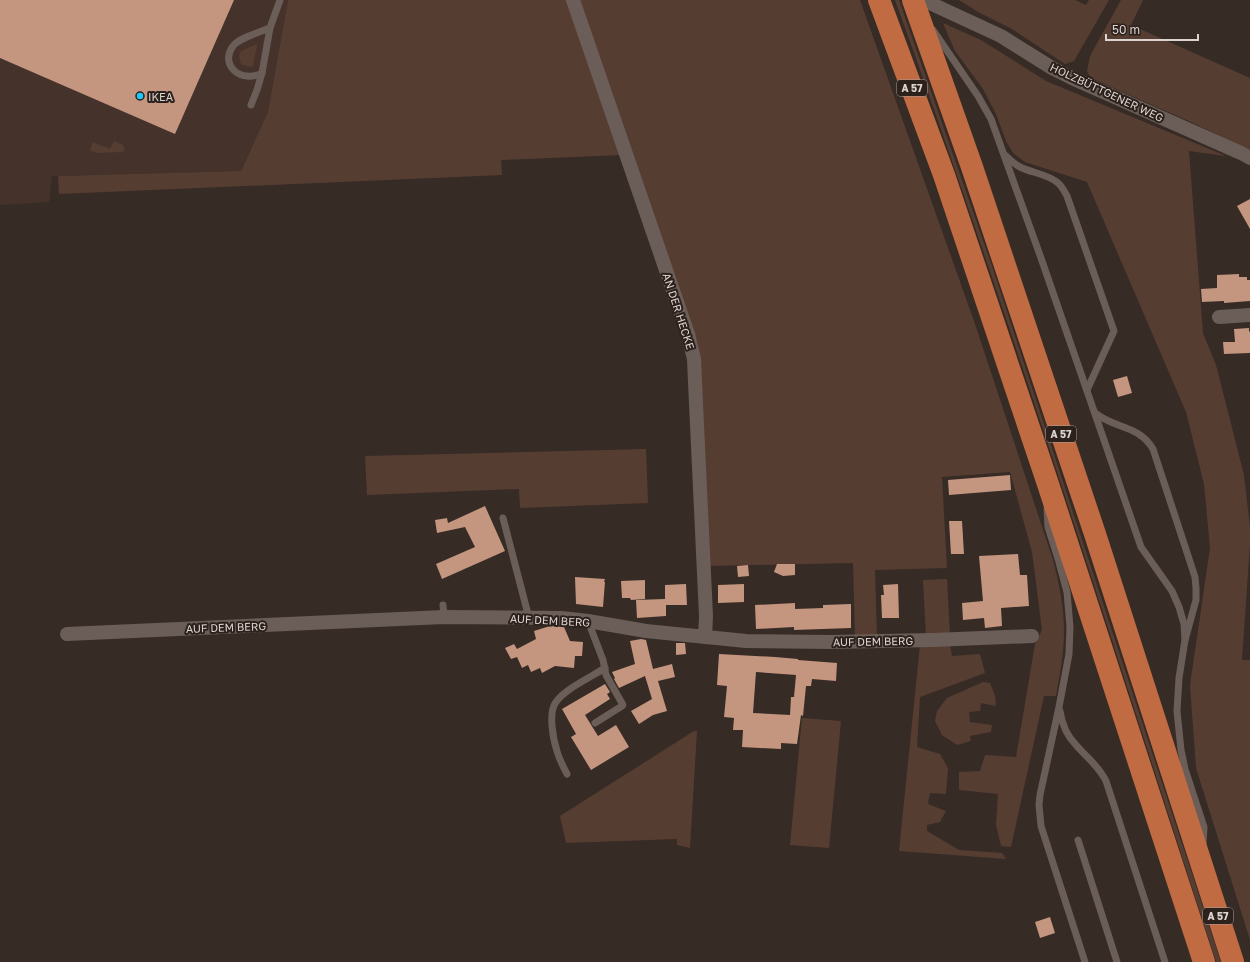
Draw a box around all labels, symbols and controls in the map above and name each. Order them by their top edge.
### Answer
scale bar [1106,16,1198,42]
text: 50 m [1112,22,1140,37]
street label: HOLZBÜTTGENER WEG [1048,60,1166,124]
road number: A 57 [897,80,927,96]
place label: IKEA [148,90,174,103]
marker: IKEA [135,91,145,101]
street label: AN DER HECKE [660,271,698,351]
road number: A 57 [1046,426,1076,442]
street label: AUF DEM BERG [510,611,591,629]
street label: AUF DEM BERG [186,619,267,635]
street label: AUF DEM BERG [833,634,913,648]
road number: A 57 [1203,908,1233,924]

